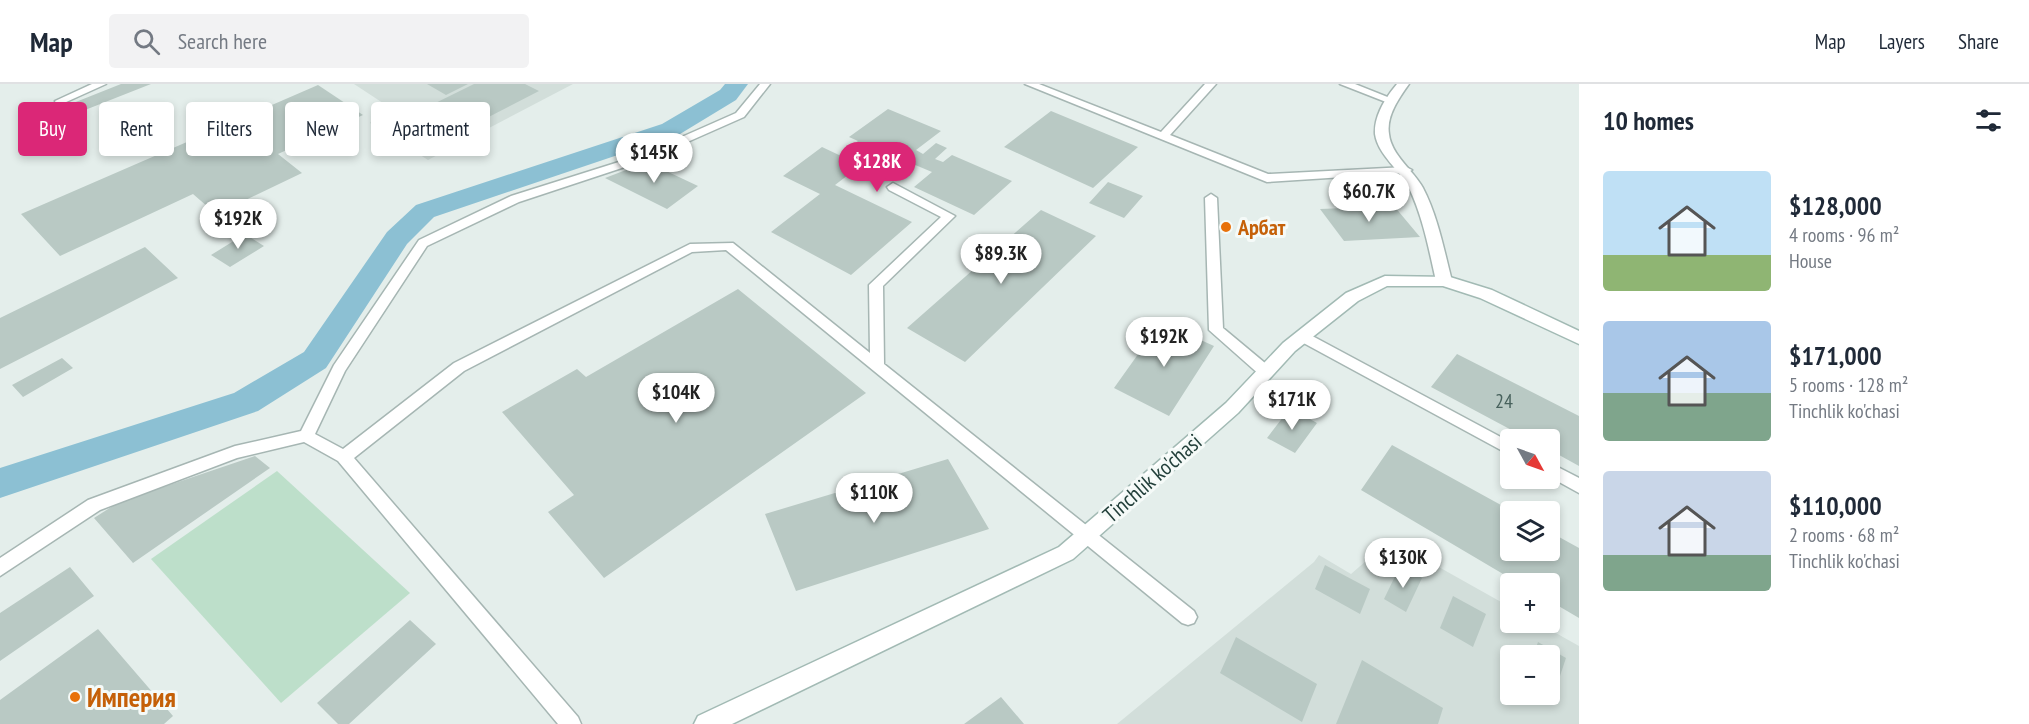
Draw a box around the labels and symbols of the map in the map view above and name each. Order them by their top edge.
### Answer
pin: $145K [612,133,696,184]
pin: $128K [835,142,919,193]
pin: $60.7K [1320,172,1418,223]
pin: $192K [196,199,280,250]
place label: Арбат [1237,213,1286,241]
marker: Арбат [1219,220,1233,234]
pin: $89.3K [952,234,1050,285]
pin: $192K [1122,317,1206,368]
pin: $104K [634,373,718,424]
pin: $171K [1250,380,1334,431]
house number: 24 [1495,388,1513,414]
street label: Tinchlik ko'chasi [1097,427,1207,529]
north arrow [1500,429,1560,489]
pin: $110K [832,473,916,524]
pin: $130K [1361,538,1445,589]
place label: Империя [87,680,176,714]
marker: Империя [68,690,82,704]

